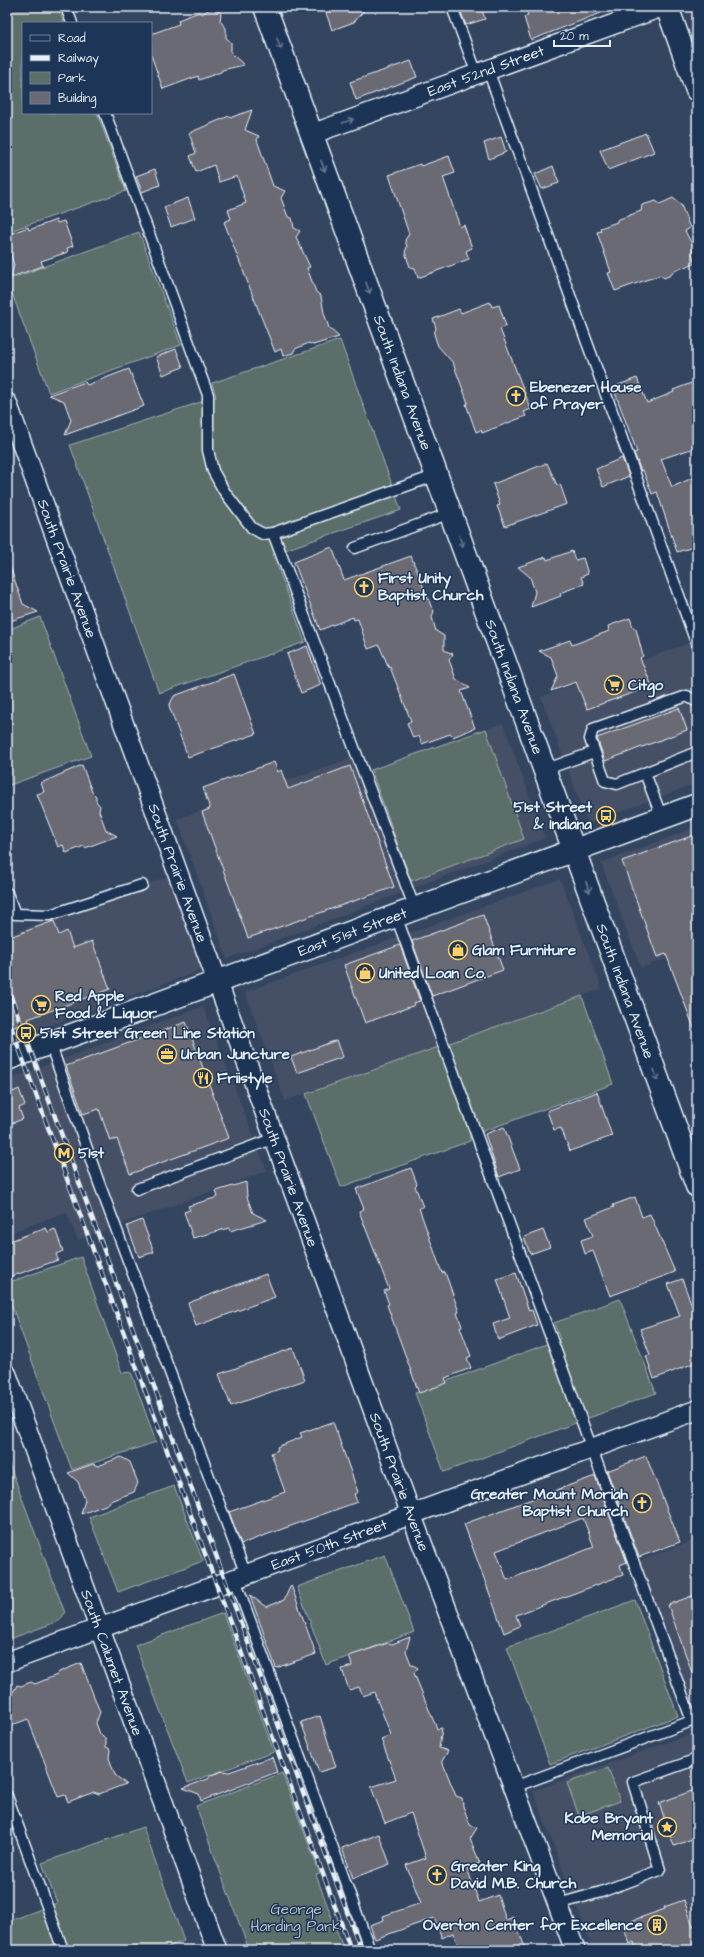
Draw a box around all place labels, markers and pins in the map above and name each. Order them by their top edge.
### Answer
place label: Ebenezer House of Prayer [530,377,642,416]
church icon: Ebenezer House of Prayer [505,385,527,407]
place label: First Unity Baptist Church [378,568,484,606]
church icon: First Unity Baptist Church [353,576,375,598]
supermarket icon: Citgo [603,674,625,696]
place label: Citgo [628,675,664,698]
place label: 51st Street & Indiana [514,797,593,835]
bus stop icon: 51st Street & Indiana [595,805,617,827]
shop icon: Glam Furniture [447,939,469,961]
place label: Glam Furniture [472,940,576,961]
shop icon: United Loan Co. [354,962,376,984]
place label: United Loan Co. [379,963,486,984]
place label: Red Apple Food & Liquor [55,986,157,1024]
supermarket icon: Red Apple Food & Liquor [30,994,52,1016]
bus stop icon: 51st Street Green Line Station [15,1022,37,1044]
place label: 51st Street Green Line Station [40,1023,255,1044]
office icon: Urban Juncture [156,1043,178,1065]
place label: Urban Juncture [181,1044,290,1065]
restaurant icon: Friistyle [192,1067,214,1089]
place label: Friistyle [217,1068,273,1090]
metro station icon: 51st [53,1142,75,1164]
place label: 51st [78,1143,105,1164]
place label: Greater Mount Moriah Baptist Church [471,1484,629,1522]
church icon: Greater Mount Moriah Baptist Church [631,1492,653,1514]
place label: Kobe Bryant Memorial [565,1808,654,1846]
place icon: Kobe Bryant Memorial [656,1816,678,1838]
place label: Greater King David M.B. Church [451,1856,577,1894]
church icon: Greater King David M.B. Church [426,1864,448,1886]
building icon: Overton Center for Excellence [646,1914,668,1936]
place label: Overton Center for Excellence [423,1915,643,1936]

